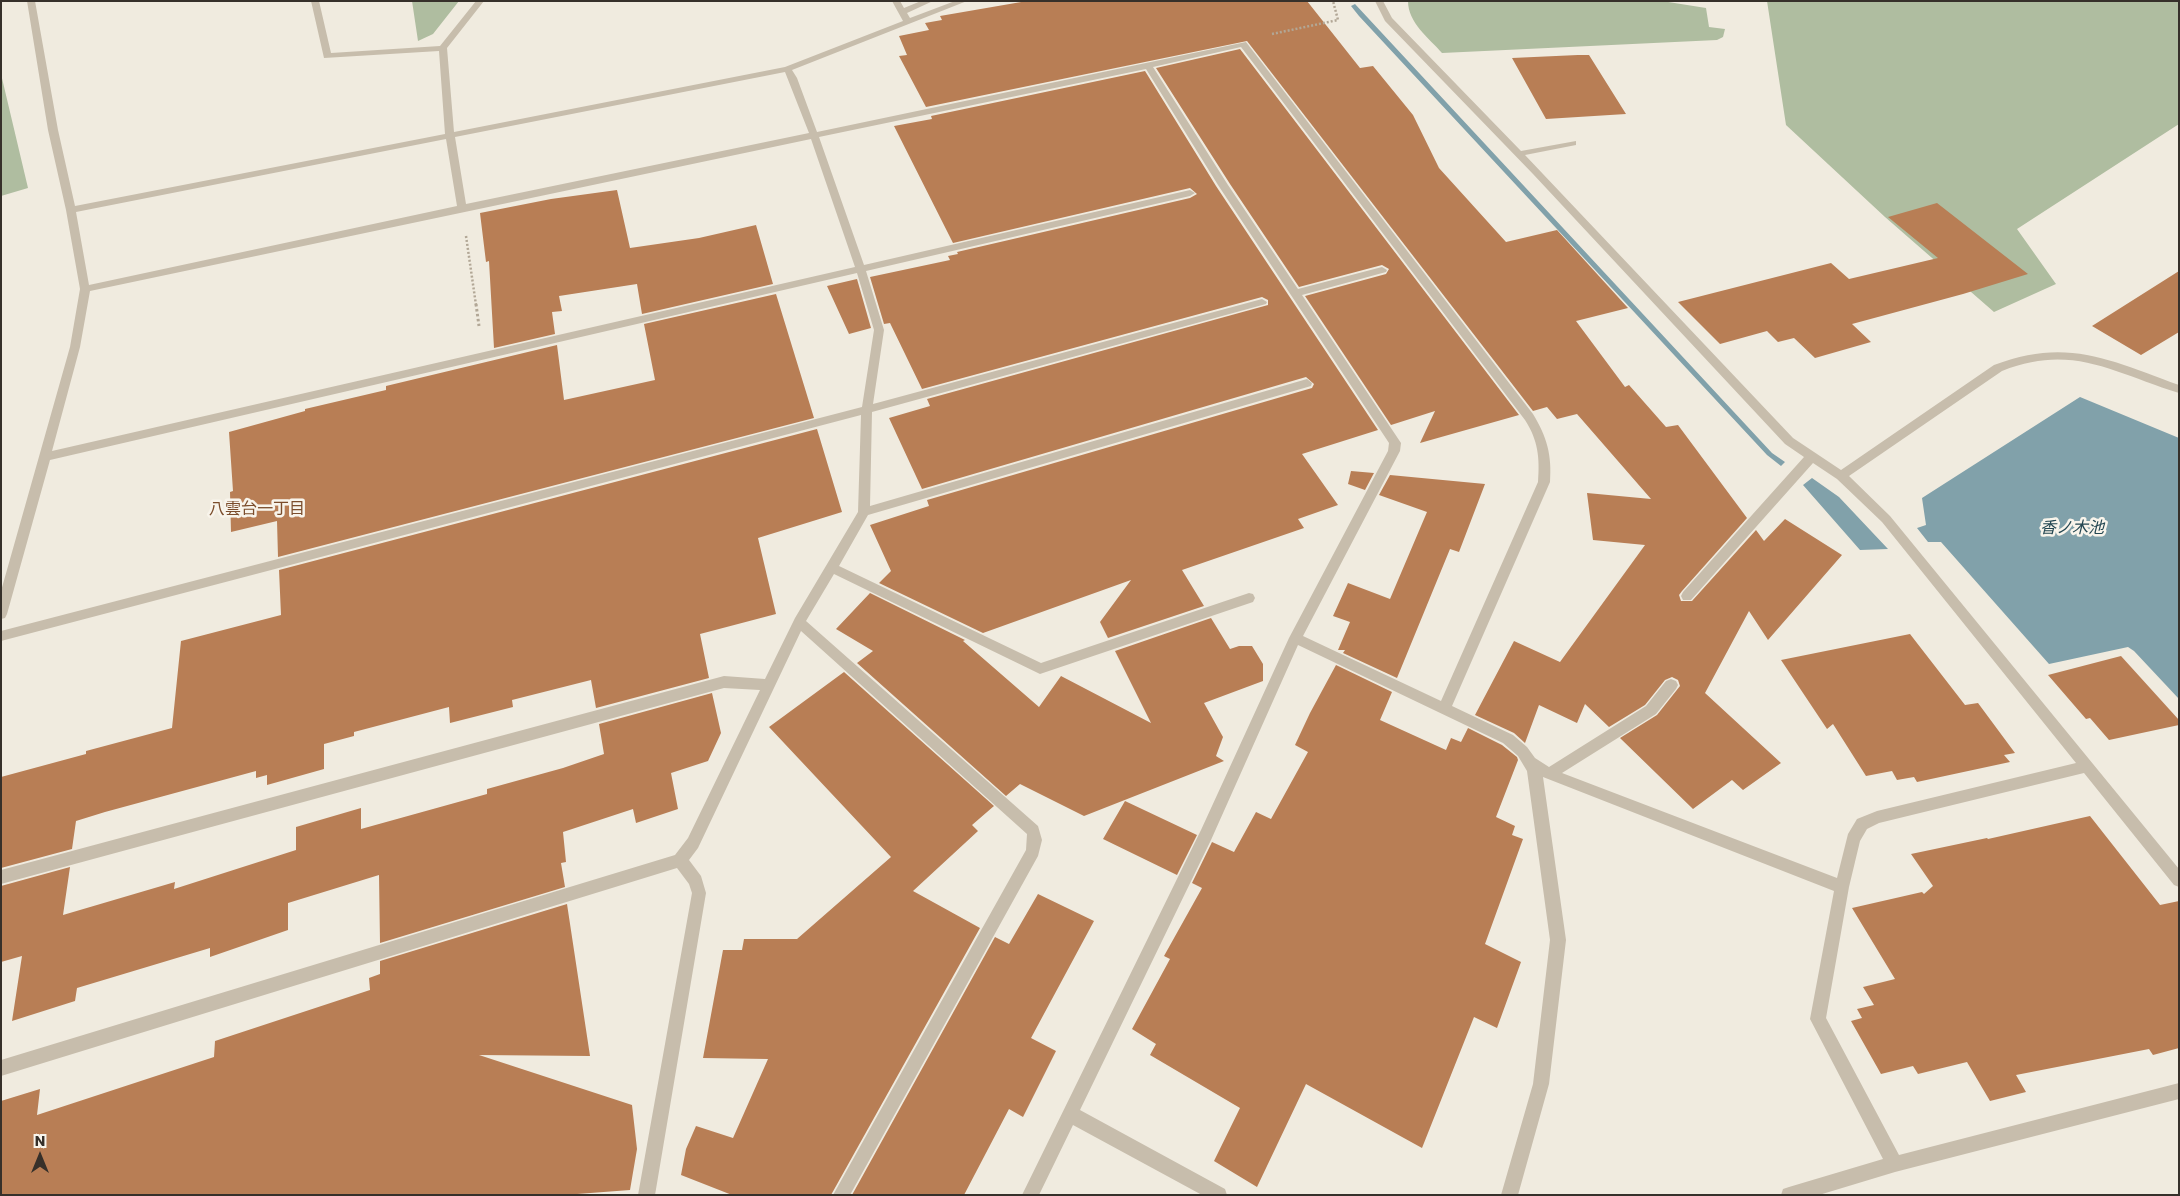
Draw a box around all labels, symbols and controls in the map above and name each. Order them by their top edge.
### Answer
district label: 八雲台一丁目 [209,500,305,520]
water label: 香ノ木池 [2040,519,2104,539]
north arrow [15,1131,65,1181]
text: N [35,1131,45,1151]

